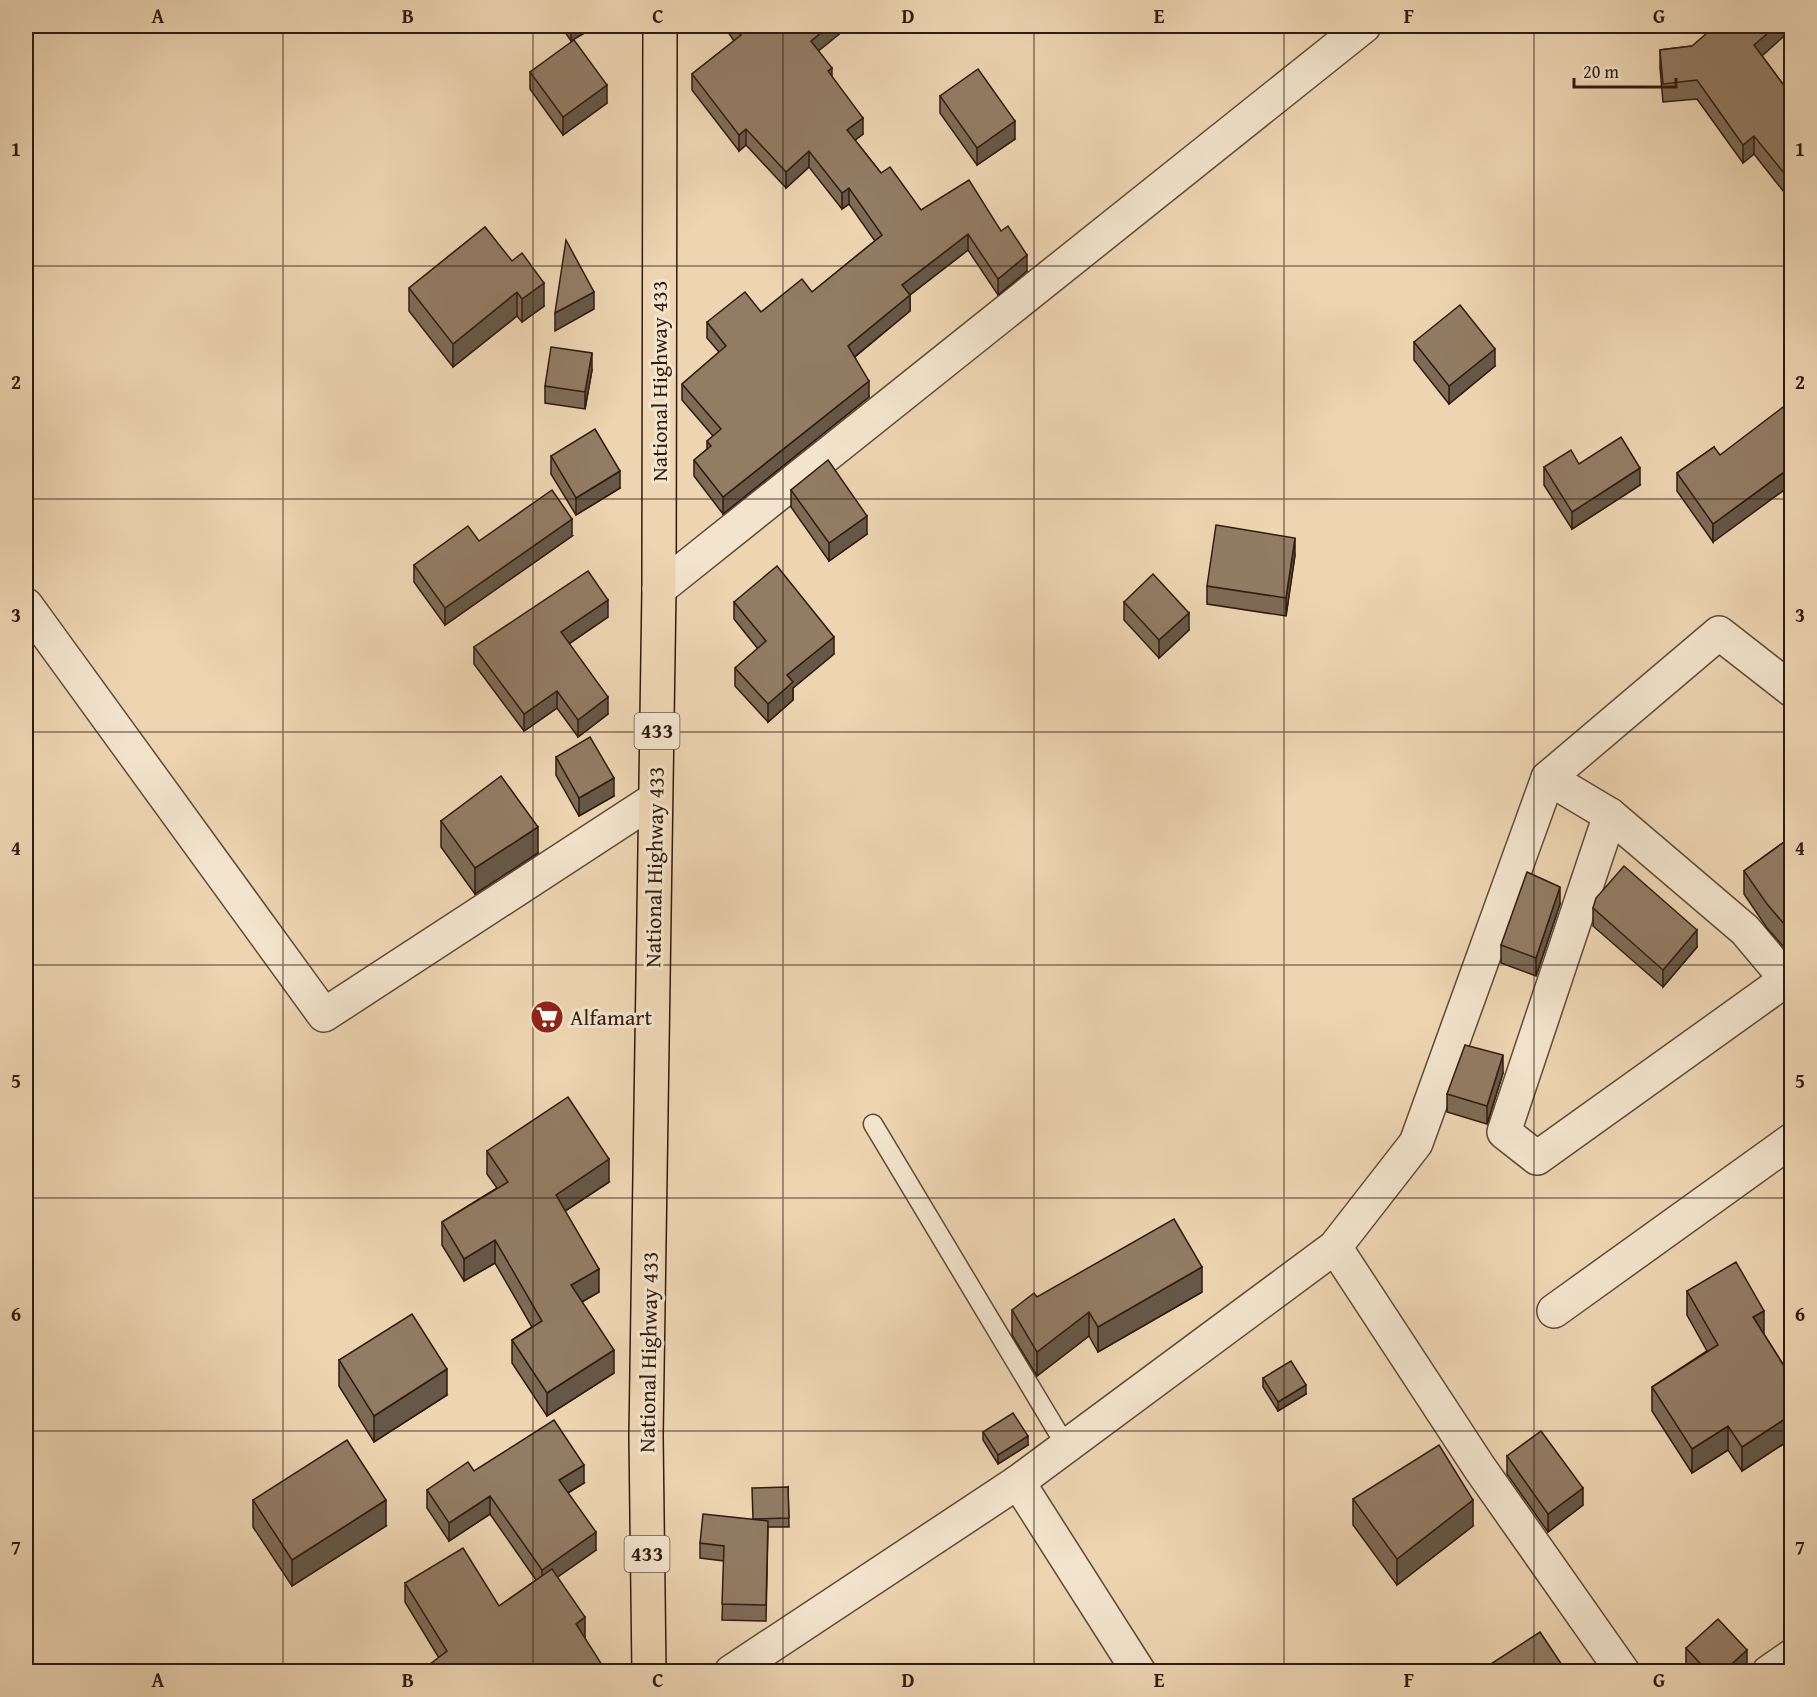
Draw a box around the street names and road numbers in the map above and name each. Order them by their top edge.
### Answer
street label: National Highway 433 [643,280,675,482]
road number: 433 [634,713,680,749]
street label: National Highway 433 [636,766,672,968]
street label: National Highway 433 [630,1251,666,1453]
road number: 433 [624,1536,670,1572]

